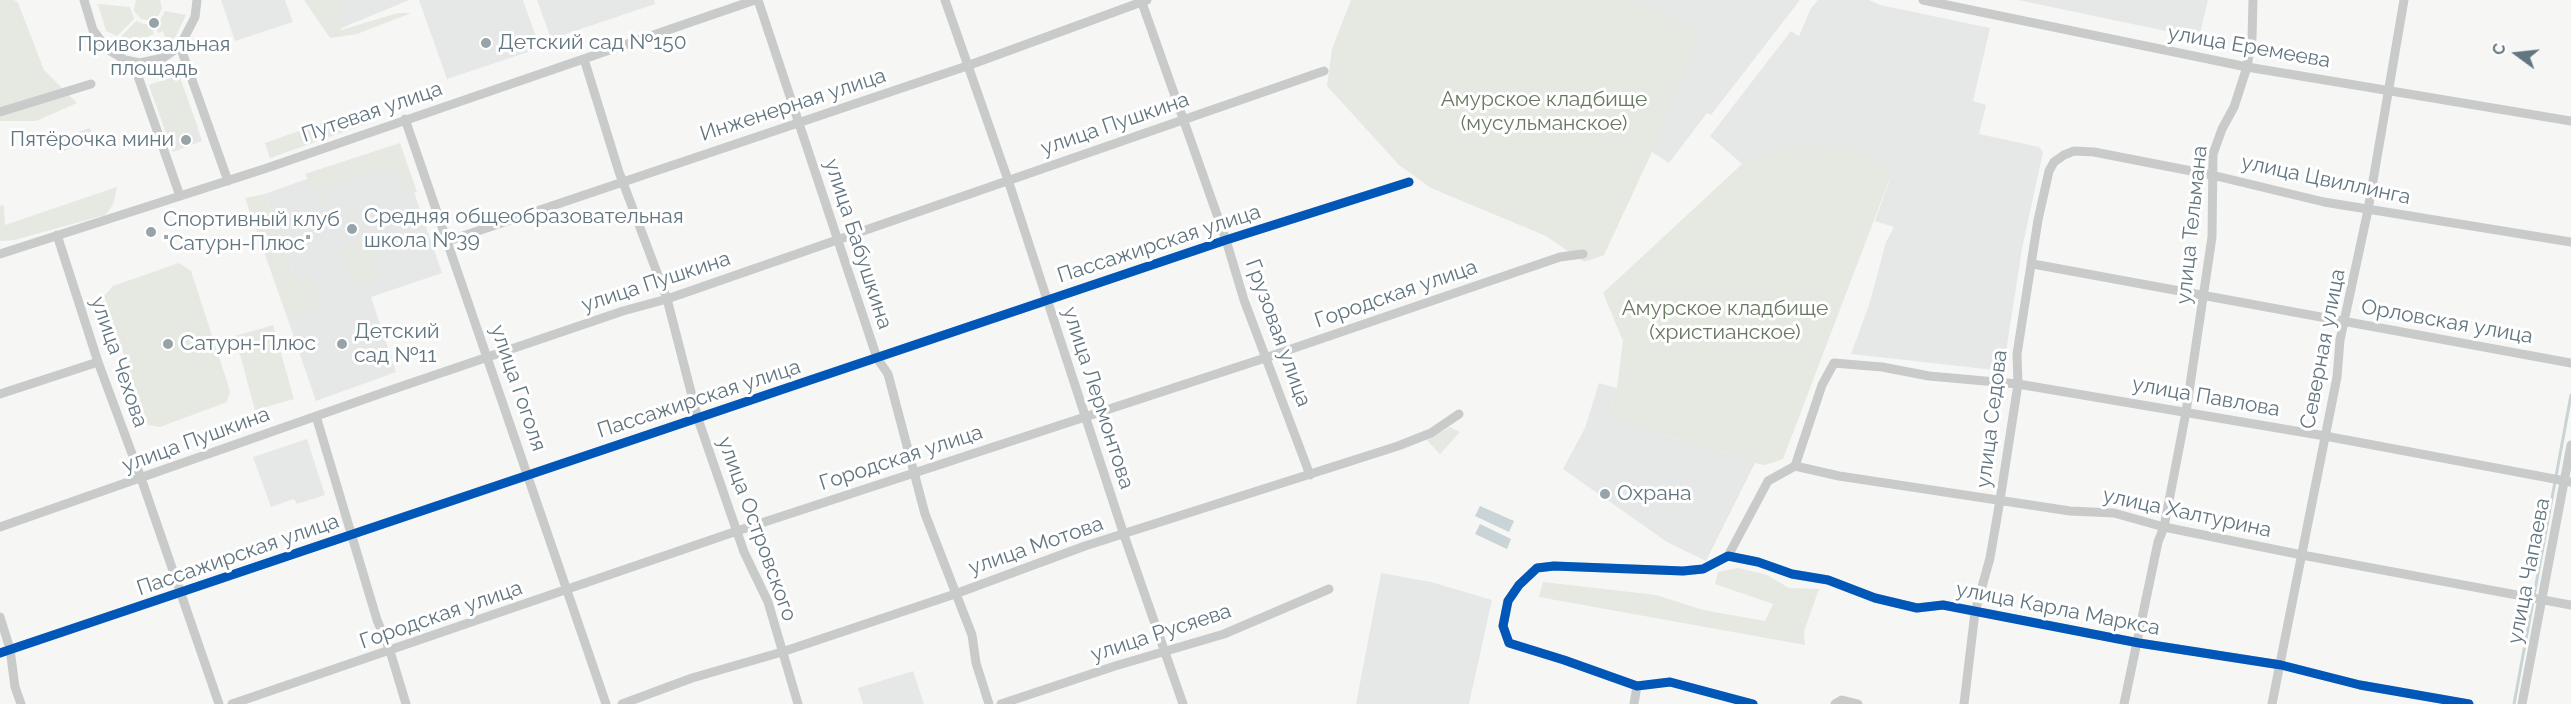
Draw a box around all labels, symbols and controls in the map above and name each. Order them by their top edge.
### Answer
marker: Привокзальная площадь [147,16,161,30]
street label: улица Еремеева [2166,20,2332,74]
north arrow [2487,24,2547,84]
place label: Детский сад №150 [498,30,687,56]
place label: Привокзальная площадь [78,32,230,82]
marker: Детский сад №150 [479,36,493,50]
text: С [2489,41,2510,57]
street label: Инженерная улица [697,63,889,147]
street label: Путевая улица [298,76,446,148]
street label: улица Пушкина [1038,87,1192,161]
park label: Амурское кладбище (мусульманское) [1441,87,1647,137]
place label: Пятёрочка мини [10,127,174,153]
marker: Пятёрочка мини [179,133,193,147]
street label: улица Тельмана [2171,144,2213,306]
street label: улица Цвиллинга [2239,150,2413,210]
street label: улица Бабушкина [819,156,897,332]
street label: Пассажирская улица [1054,199,1264,289]
place label: Средняя общеобразовательная школа №39 [364,204,684,254]
place label: Спортивный клуб "Сатурн-Плюс" [163,207,340,257]
marker: Средняя общеобразовательная школа №39 [345,222,359,236]
marker: Спортивный клуб "Сатурн-Плюс" [144,225,158,239]
street label: улица Пушкина [578,246,734,318]
street label: Городская улица [1311,254,1481,334]
street label: Грузовая улица [1240,256,1316,410]
street label: Северная улица [2295,267,2351,431]
street label: улица Чехова [85,293,153,431]
street label: Орловская улица [2359,294,2535,350]
park label: Амурское кладбище (христианское) [1622,296,1828,346]
street label: улица Лермонтова [1057,304,1139,492]
place label: Детский сад №11 [354,319,439,369]
street label: улица Гоголя [485,322,551,454]
place label: Сатурн-Плюс [180,331,316,357]
marker: Сатурн-Плюс [161,337,175,351]
marker: Детский сад №11 [335,337,349,351]
street label: улица Седова [1971,349,2013,489]
street label: Пассажирская улица [594,354,804,444]
street label: улица Павлова [2130,372,2282,422]
street label: улица Пушкина [119,402,273,478]
street label: Городская улица [816,420,986,496]
street label: улица Островского [712,433,802,625]
place label: Охрана [1617,481,1691,507]
street label: улица Халтурина [2100,483,2274,543]
marker: Охрана [1598,487,1612,501]
street label: улица Чапаева [2503,496,2555,646]
street label: Пассажирская улица [134,509,342,601]
street label: улица Мотова [965,511,1107,581]
street label: Городская улица [356,575,526,655]
street label: улица Карла Маркса [1954,577,2162,641]
street label: улица Русяева [1088,598,1234,668]

